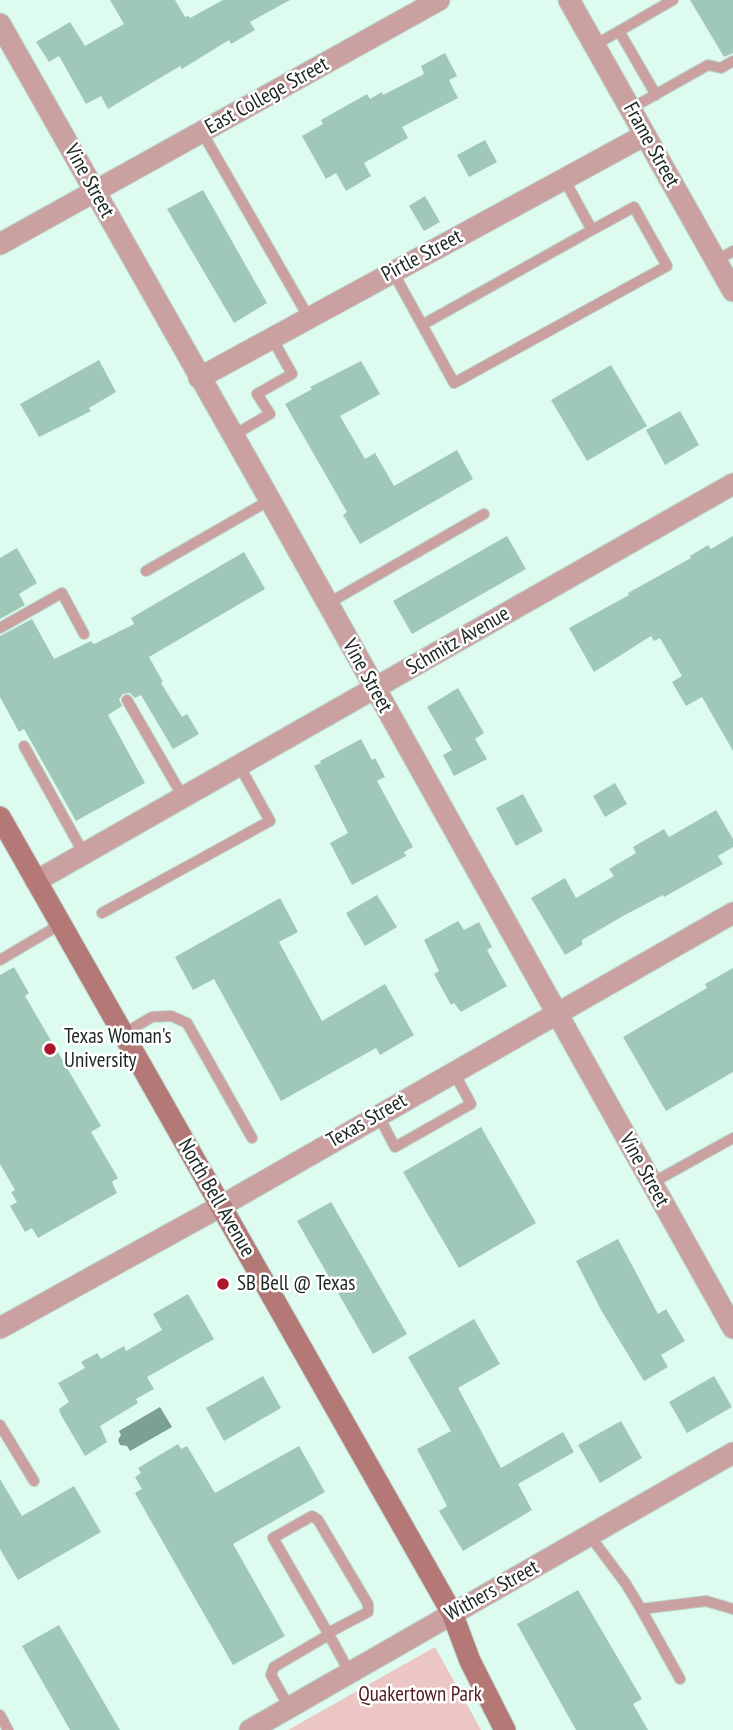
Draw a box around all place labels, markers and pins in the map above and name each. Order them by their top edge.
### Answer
place label: Texas Woman's University [64,1024,172,1074]
marker: Texas Woman's University [42,1041,58,1057]
place label: SB Bell @ Texas [237,1271,355,1297]
marker: SB Bell @ Texas [215,1276,231,1292]

